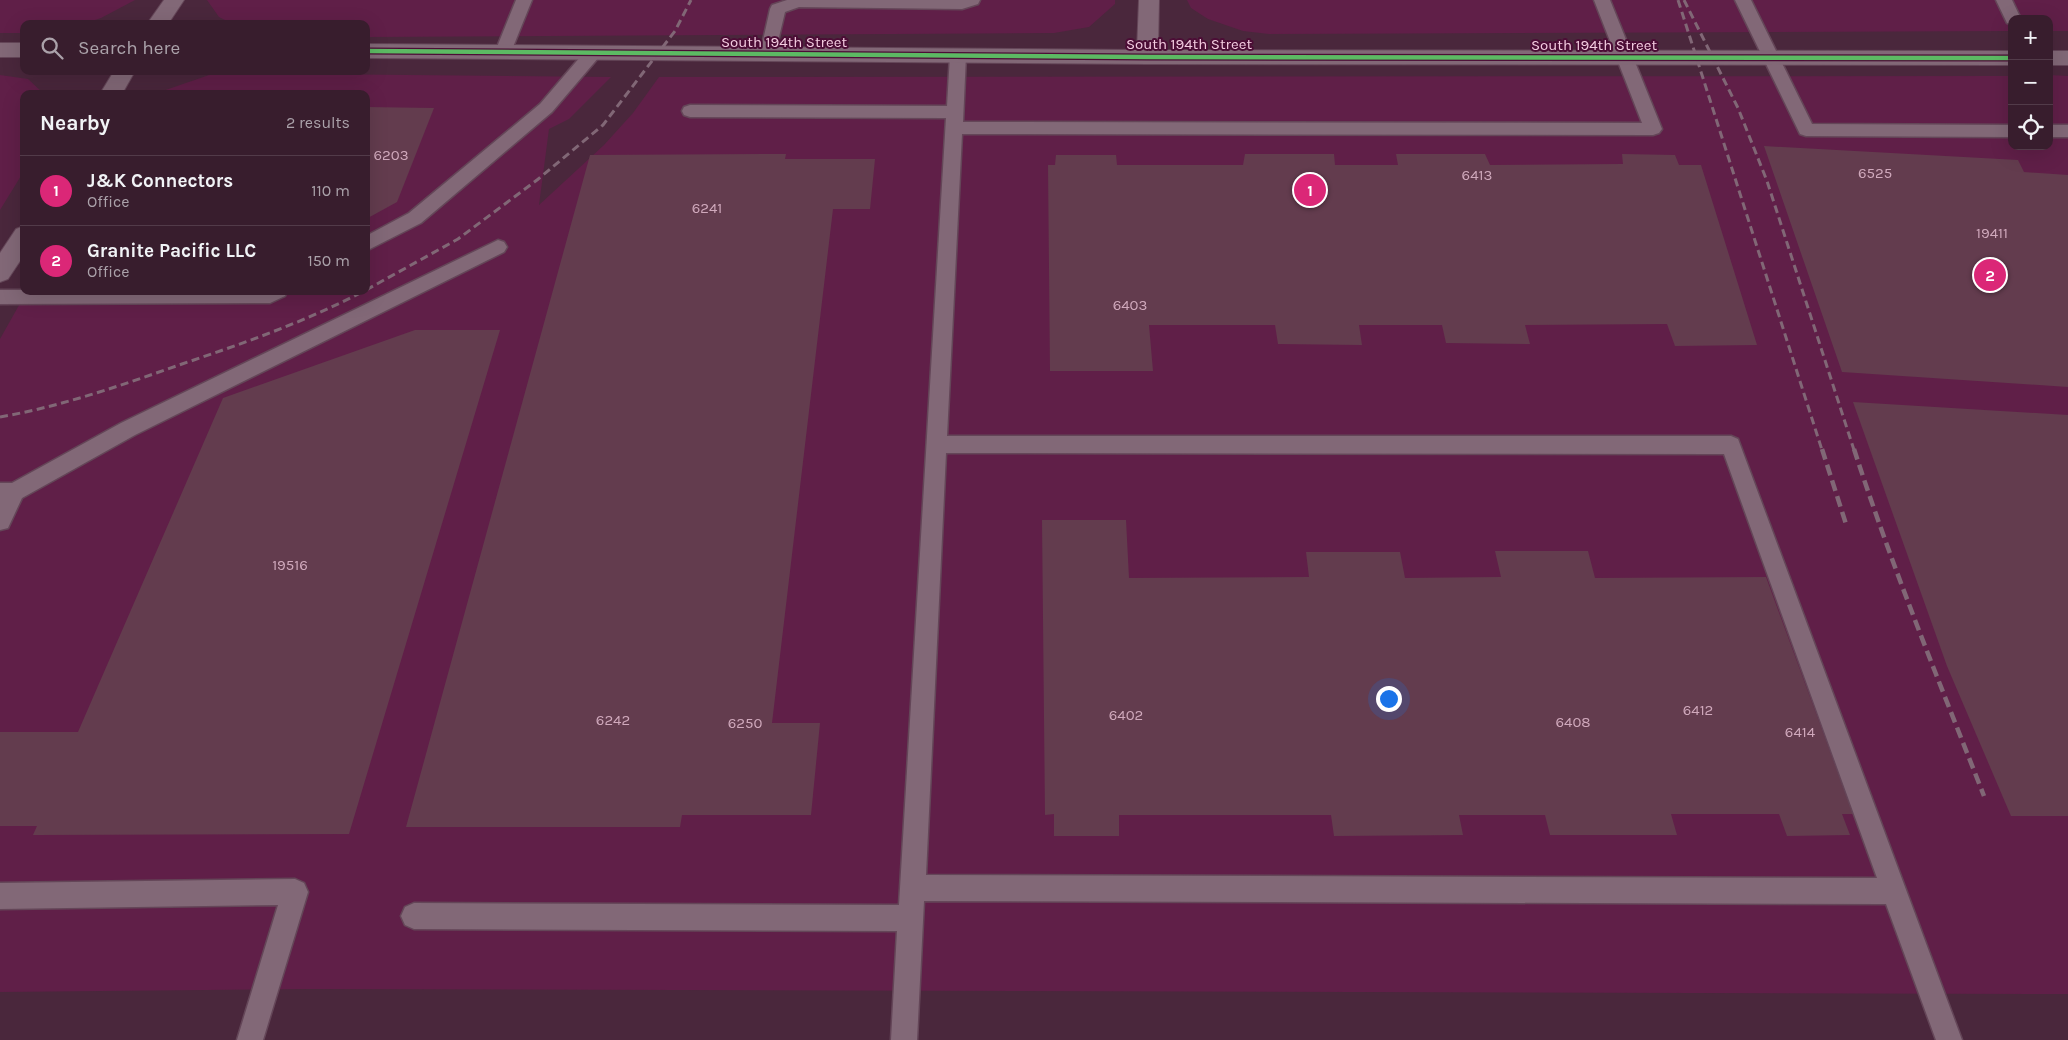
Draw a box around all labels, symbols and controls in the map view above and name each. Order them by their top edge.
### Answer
map controls [2008,15,2053,150]
button: + [2008,15,2053,60]
search box [20,20,370,75]
street label: South 194th Street [721,33,847,51]
icon: search [38,34,66,62]
street label: South 194th Street [1126,35,1252,53]
street label: South 194th Street [1531,36,1657,54]
text: Search here [78,37,180,59]
button: − [2008,60,2053,105]
button: locate [2008,105,2053,150]
text: Nearby [40,111,110,135]
text: 2 results [286,113,350,132]
house number: 6203 [373,146,409,164]
house number: 6525 [1858,164,1892,182]
house number: 6413 [1462,166,1492,184]
text: J&K Connectors [87,170,233,192]
pin: 1 [1294,171,1326,209]
text: 1 [53,181,59,200]
text: 110 m [311,181,350,200]
text: Office [87,192,130,211]
house number: 6241 [692,199,722,217]
house number: 19411 [1976,224,2008,242]
text: Granite Pacific LLC [87,240,256,262]
text: 2 [51,251,61,270]
text: 150 m [307,251,350,270]
pin: 2 [1974,256,2006,294]
text: Office [87,262,130,281]
house number: 6403 [1113,296,1147,314]
house number: 19516 [272,556,308,574]
your location [1376,686,1402,712]
house number: 6412 [1683,701,1713,719]
house number: 6402 [1109,706,1143,724]
house number: 6242 [596,711,630,729]
house number: 6408 [1555,713,1591,731]
house number: 6250 [728,714,762,732]
house number: 6414 [1785,723,1816,741]

